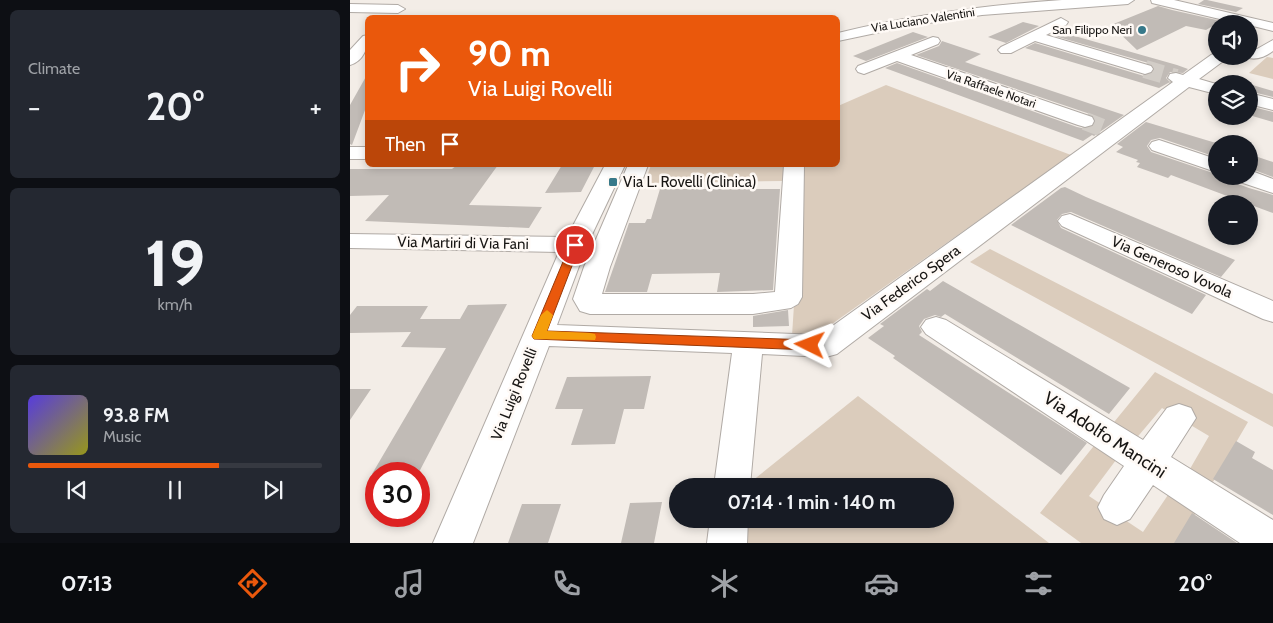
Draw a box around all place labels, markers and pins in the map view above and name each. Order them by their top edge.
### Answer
place label: San Filippo Neri [1052,22,1132,37]
marker: San Filippo Neri [1136,24,1148,36]
place label: Via L. Rovelli (Clinica) [623,173,756,191]
marker: Via L. Rovelli (Clinica) [607,176,619,188]
pin [554,224,596,266]

